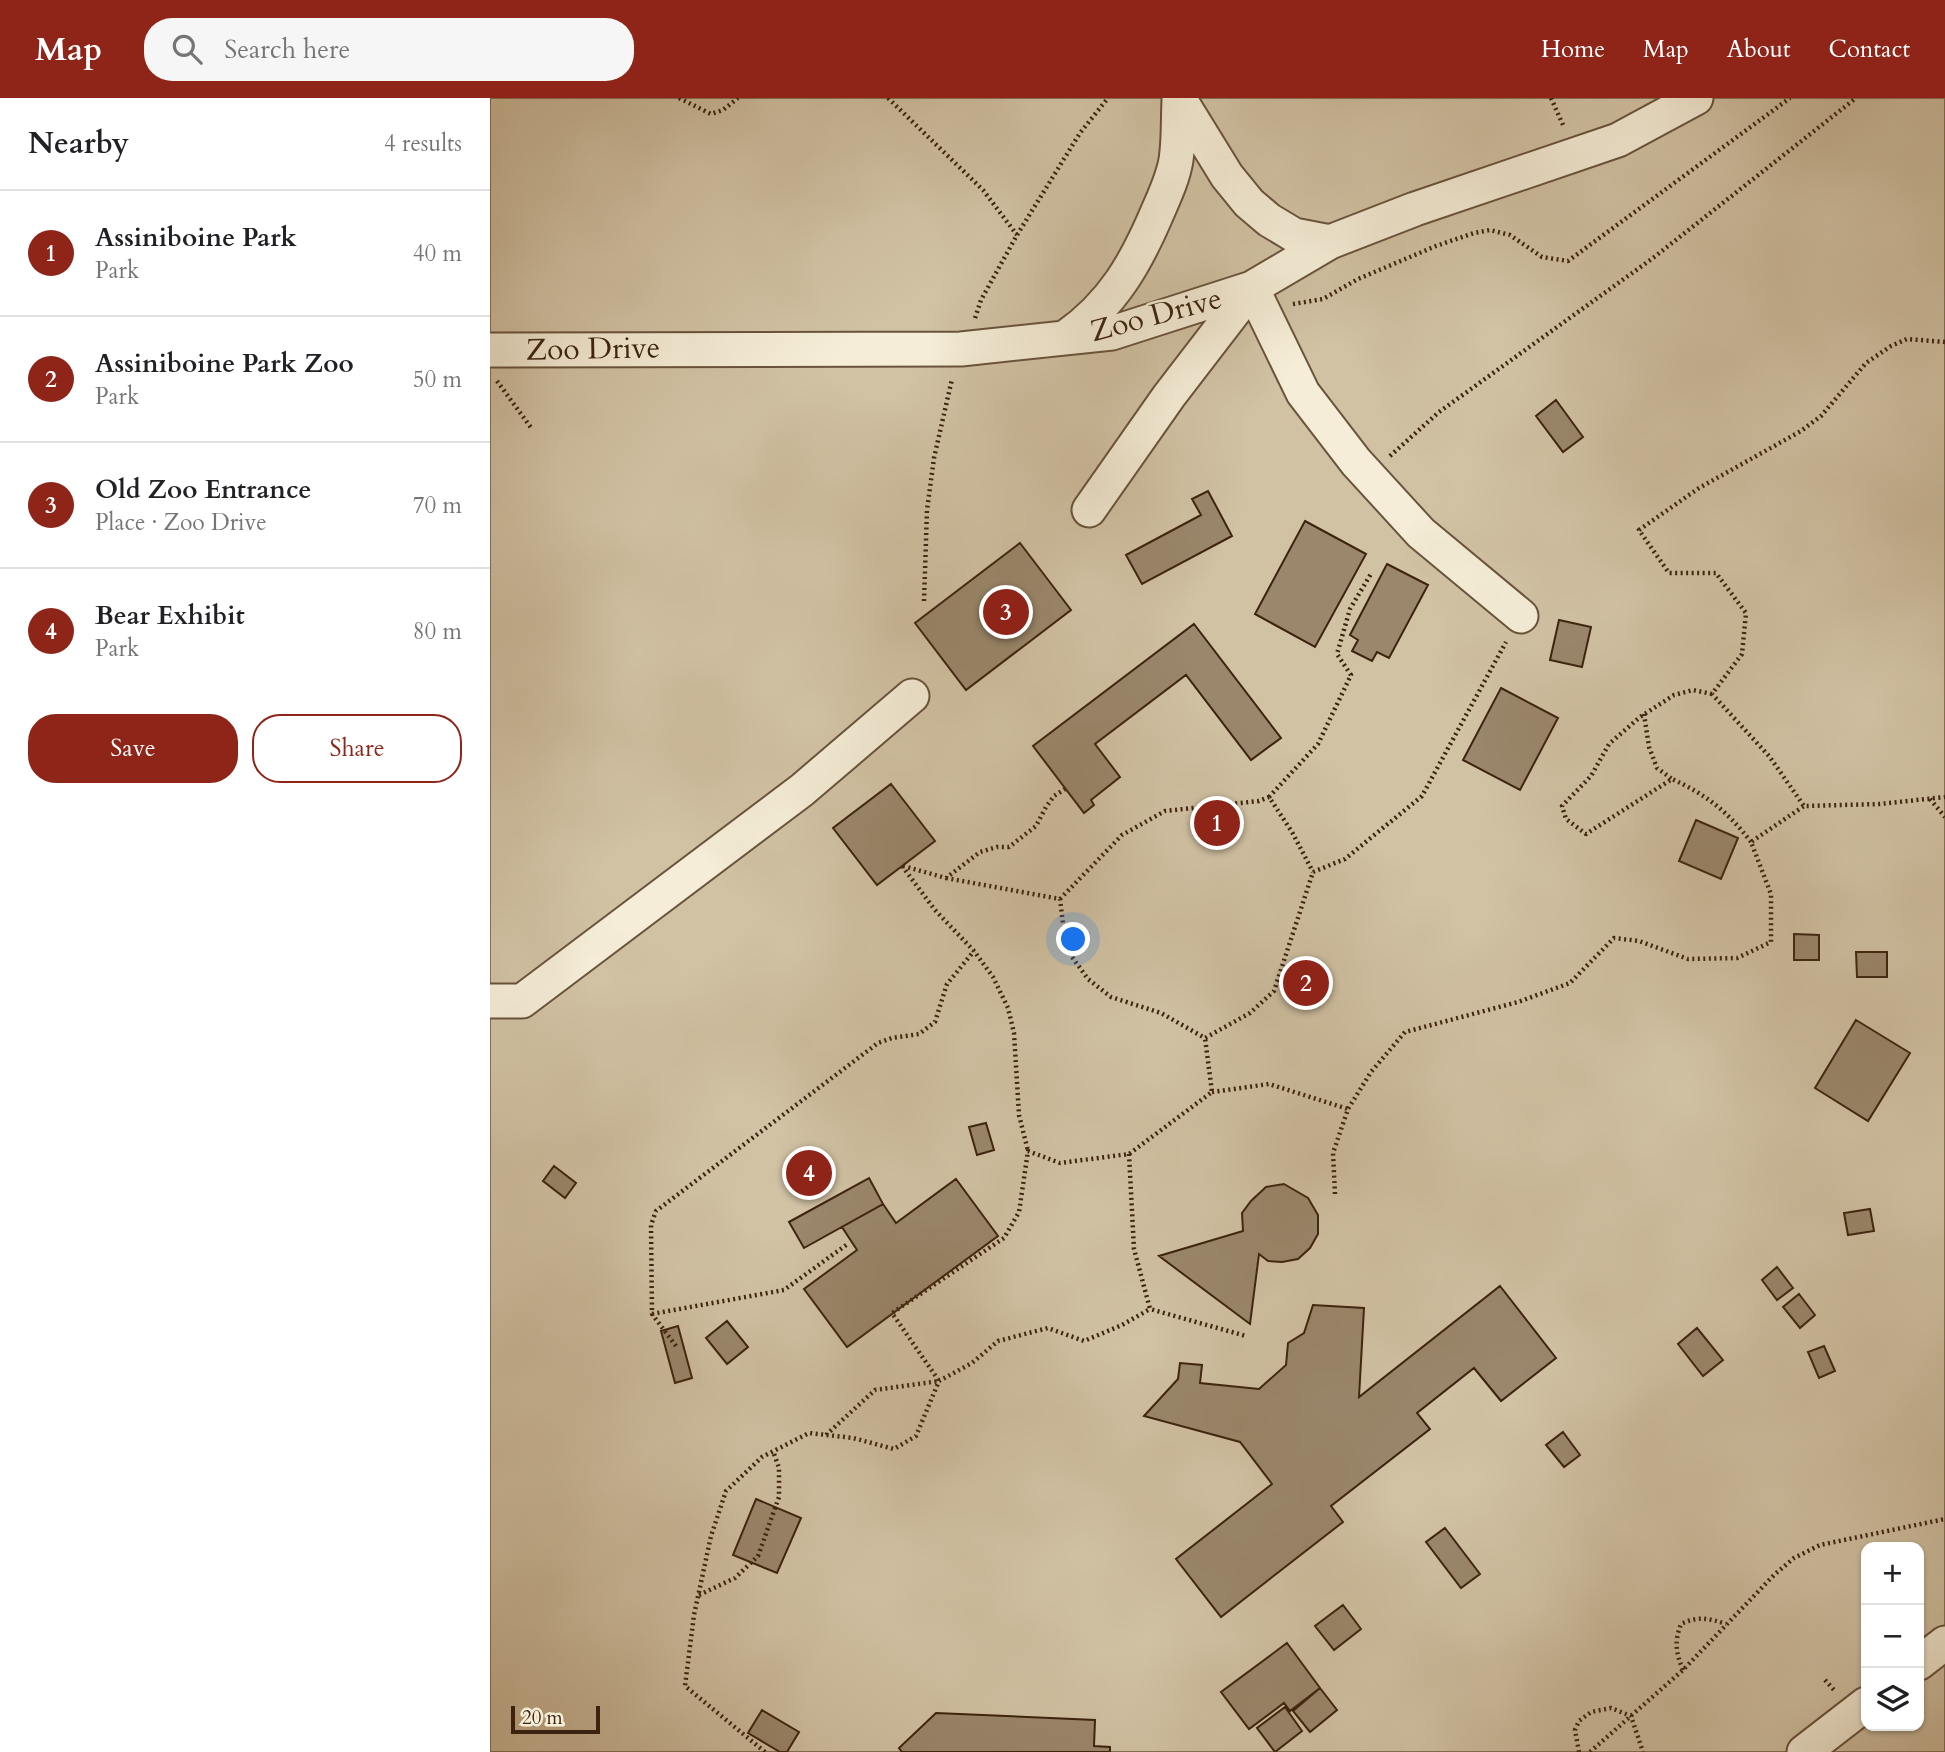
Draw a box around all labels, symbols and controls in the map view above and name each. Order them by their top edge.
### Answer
search box [144,18,634,81]
text: Map [35,27,102,72]
icon: search [168,30,206,68]
text: Search here [224,32,350,67]
text: Home [1541,33,1605,66]
text: Map [1643,33,1689,66]
text: About [1727,33,1791,66]
text: Contact [1829,33,1910,66]
text: Nearby [28,123,129,164]
text: 4 results [384,128,462,159]
text: Assiniboine Park [95,220,297,255]
text: 1 [45,238,57,269]
text: 40 m [413,238,462,269]
text: Park [95,255,139,286]
street label: Zoo Drive [1086,278,1226,352]
street label: Zoo Drive [525,327,661,371]
text: Assiniboine Park Zoo [95,346,354,381]
text: 2 [45,364,57,395]
text: 50 m [413,364,462,395]
text: Park [95,381,139,412]
text: Old Zoo Entrance [95,472,311,507]
text: 3 [45,490,57,521]
text: 70 m [413,490,462,521]
text: Place · Zoo Drive [95,507,267,538]
pin: 3 [983,586,1029,638]
text: Bear Exhibit [95,598,245,633]
text: 4 [45,616,57,647]
text: 80 m [413,616,462,647]
text: Park [95,633,139,664]
button: Save [28,714,238,783]
button: Share [252,714,462,783]
pin: 1 [1194,797,1240,849]
your location [1056,922,1090,956]
pin: 2 [1283,957,1329,1009]
pin: 4 [786,1147,832,1199]
map controls [1861,1542,1924,1731]
button: + [1861,1542,1924,1605]
button: − [1861,1605,1924,1668]
button: layers [1861,1668,1924,1731]
scale bar [511,1703,600,1735]
text: 20 m [522,1705,563,1731]

